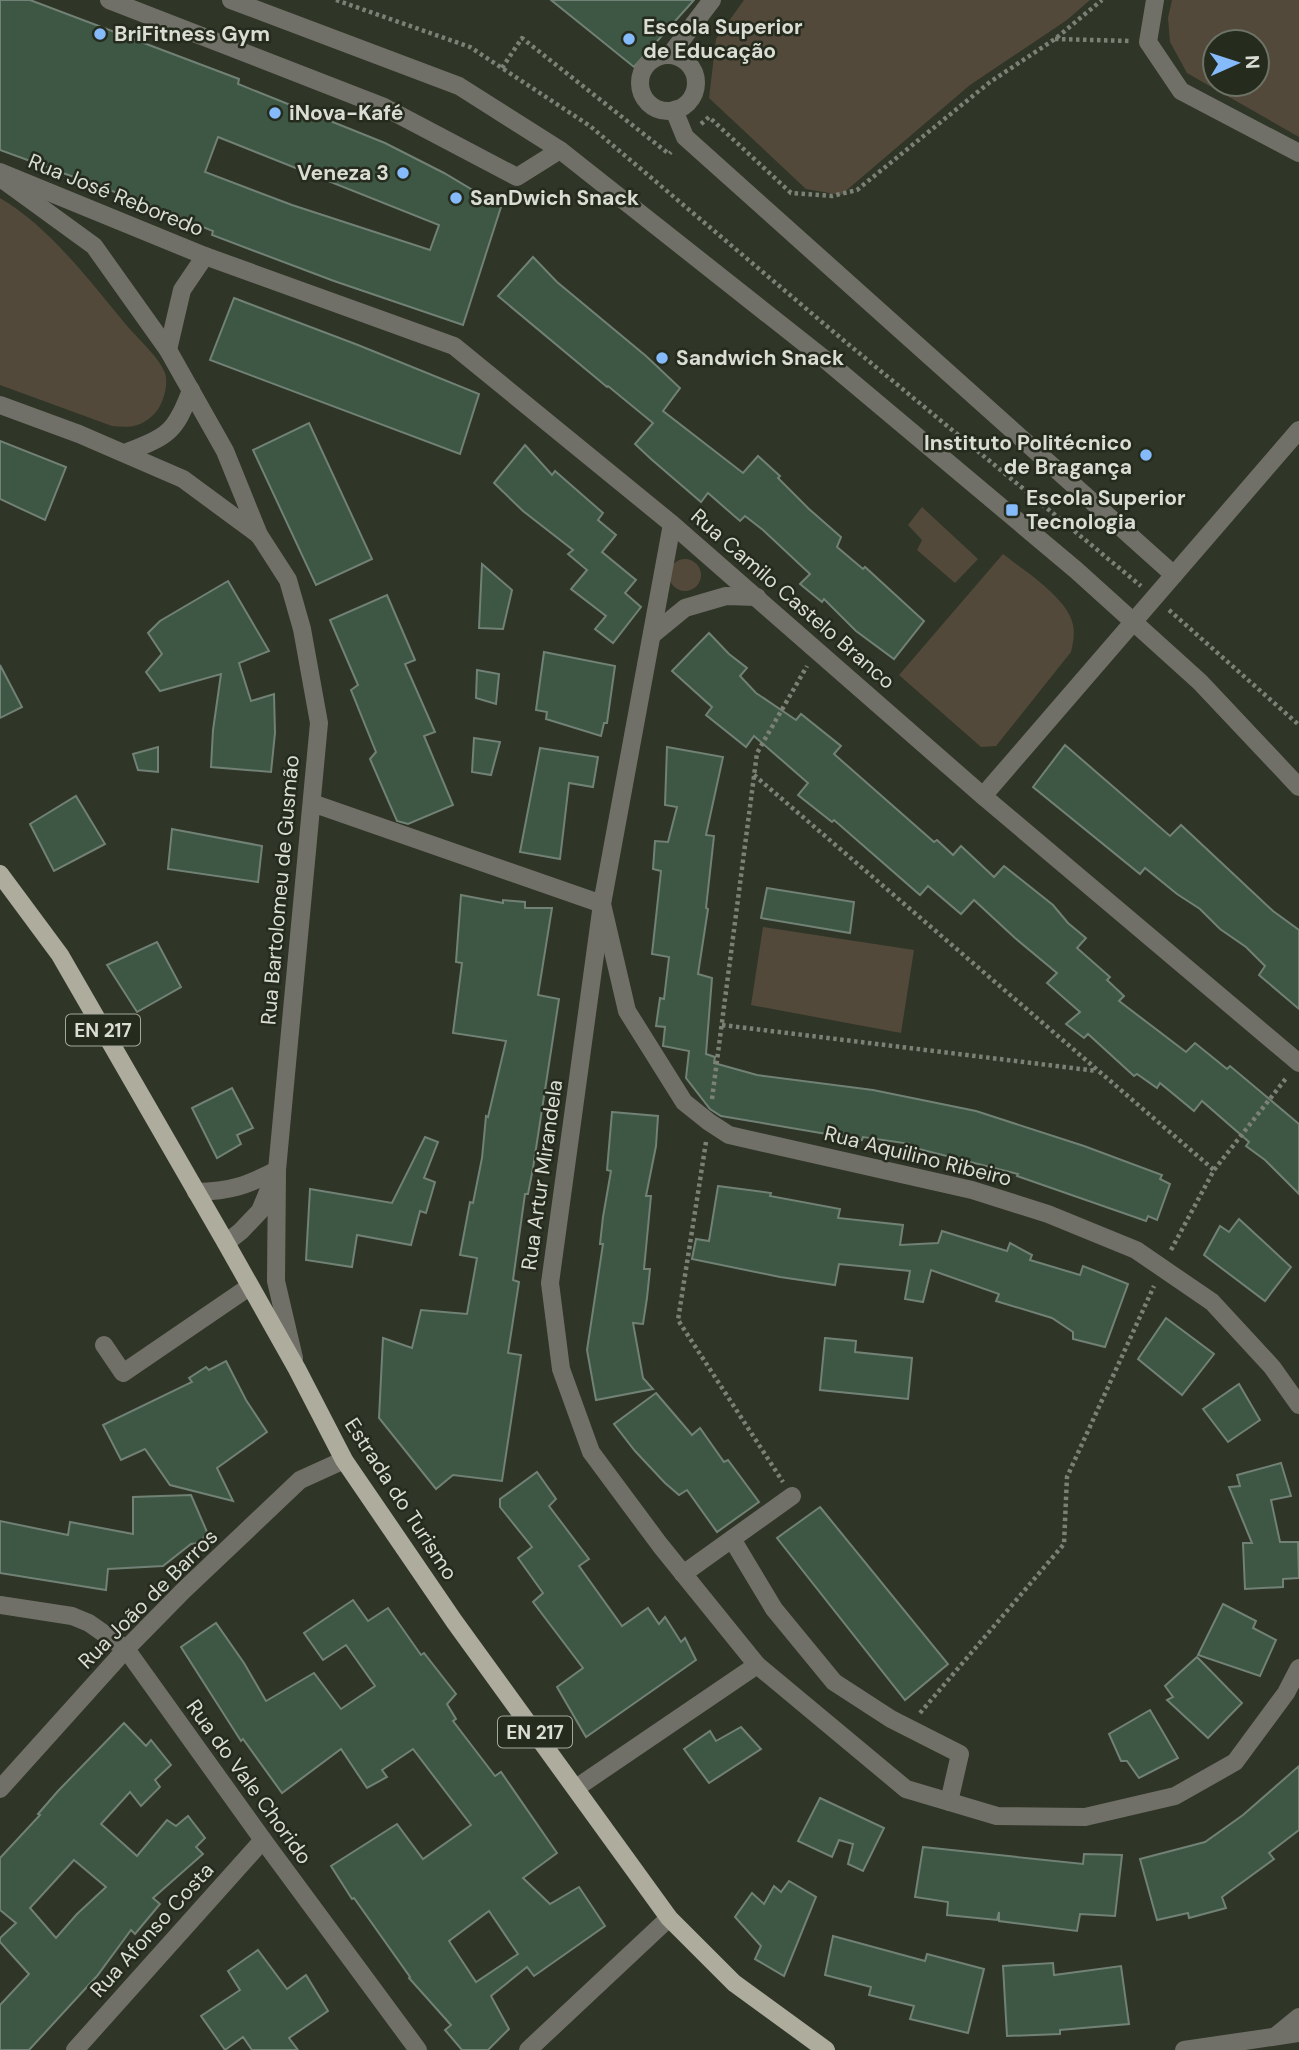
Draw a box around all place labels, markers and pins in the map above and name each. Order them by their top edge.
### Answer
place label: Escola Superior de Educação [643,13,803,65]
place label: BriFitness Gym [114,20,270,48]
marker: BriFitness Gym [92,26,108,42]
marker: Escola Superior de Educação [621,31,637,47]
place label: iNova-Kafé [289,99,403,127]
marker: iNova-Kafé [267,105,283,121]
place label: Veneza 3 [297,159,389,187]
marker: Veneza 3 [395,165,411,181]
place label: SanDwich Snack [470,184,639,212]
marker: SanDwich Snack [448,190,464,206]
place label: Sandwich Snack [676,344,844,372]
marker: Sandwich Snack [654,350,670,366]
place label: Instituto Politécnico de Bragança [924,429,1132,481]
marker: Instituto Politécnico de Bragança [1138,447,1154,463]
place label: Escola Superior Tecnologia [1026,484,1186,536]
marker: Escola Superior Tecnologia [1004,502,1020,518]

